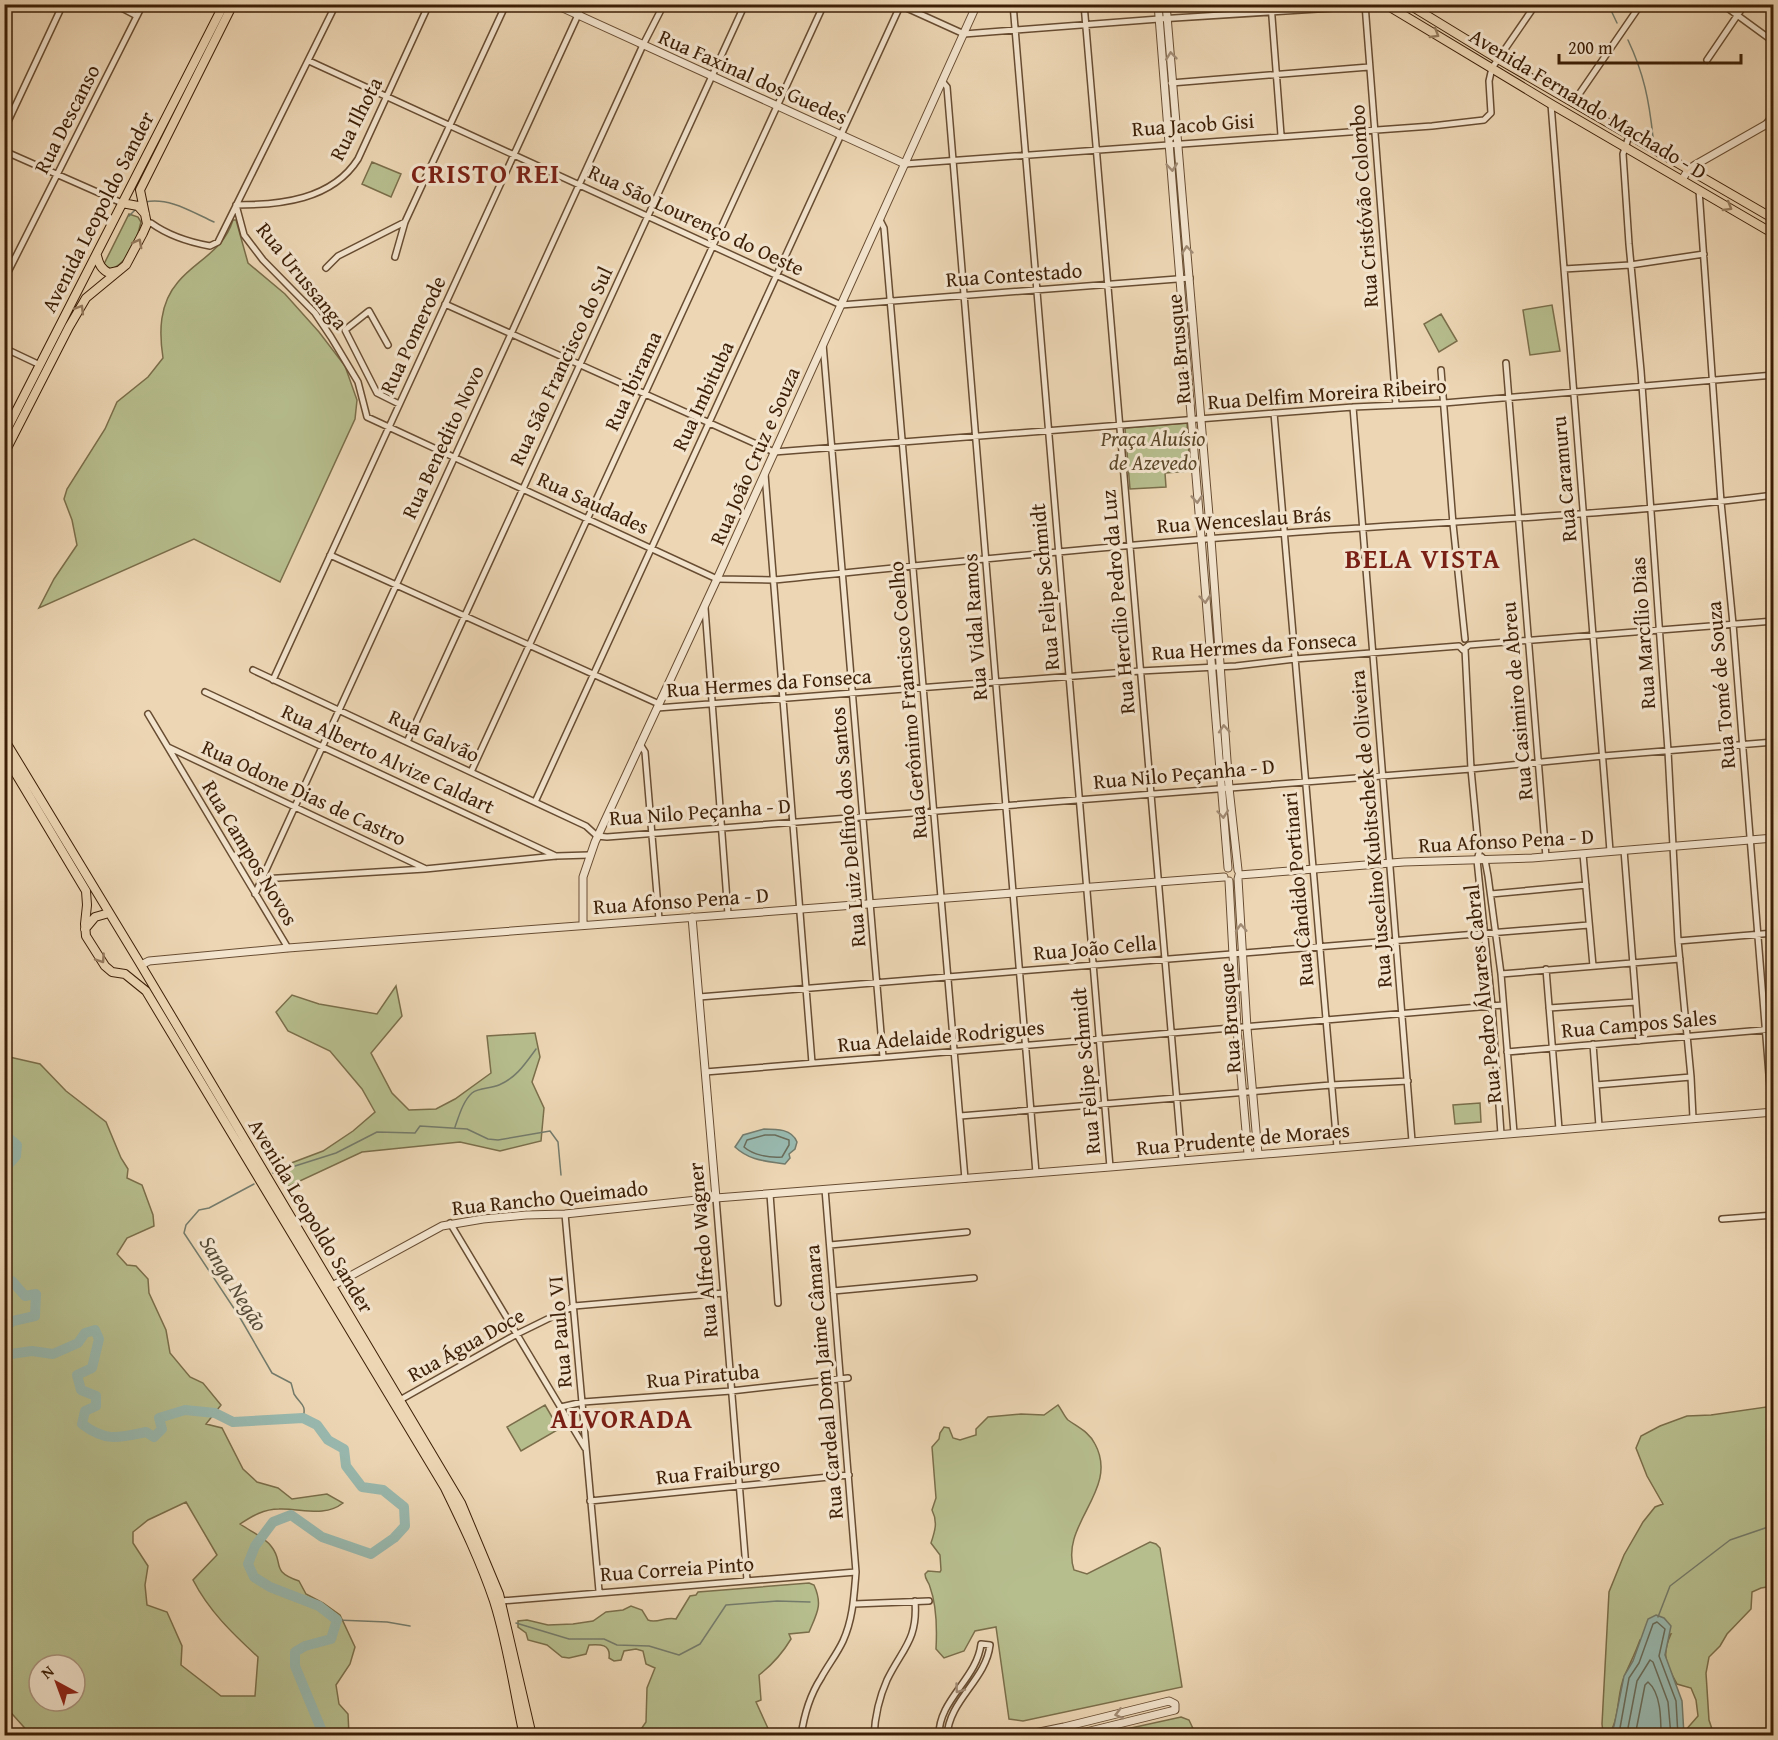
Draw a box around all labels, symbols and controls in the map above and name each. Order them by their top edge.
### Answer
street label: Avenida Fernando Machado - D [1464,20,1713,187]
street label: Rua Faxinal dos Guedes [654,21,853,132]
one-way arrow [1429,27,1439,39]
scale bar [1559,27,1740,65]
text: 200 m [1568,34,1613,61]
one-way arrow [1165,51,1178,60]
street label: Rua Descanso [26,59,107,179]
street label: Rua Ilhota [321,71,390,166]
street label: Rua Cristóvão Colombo [1341,103,1386,309]
street label: Rua Jacob Gisi [1131,105,1255,144]
street label: Avenida Leopoldo Sander [33,106,162,318]
district label: CRISTO REI [411,153,561,193]
street label: Rua São Lourenço do Oeste [583,156,809,283]
one-way arrow [1165,163,1178,172]
one-way arrow [1722,200,1732,211]
street label: Rua Urussanga [249,215,356,336]
one-way arrow [131,239,142,249]
one-way arrow [1181,246,1194,255]
street label: Rua Contestado [945,254,1083,295]
street label: Rua São Francisco do Sul [501,261,620,470]
street label: Rua Pomerode [372,271,454,399]
street label: Rua Brusque [1158,292,1199,405]
one-way arrow [72,305,84,315]
street label: Rua Ibirama [596,326,669,436]
street label: Rua Imbituba [664,336,742,456]
street label: Rua Benedito Novo [393,360,492,524]
street label: Rua João Cruz e Souza [701,362,808,550]
street label: Rua Delfim Moreira Ribeiro [1206,370,1448,417]
street label: Rua Caramuru [1543,414,1584,543]
park label: Praça Aluísio de Azevedo [1100,423,1205,478]
street label: Rua Saudades [532,463,654,542]
street label: Rua Hercílio Pedro da Luz [1092,489,1143,715]
one-way arrow [1190,494,1203,503]
street label: Rua Wenceslau Brás [1156,498,1332,541]
street label: Rua Felipe Schmidt [1022,502,1067,672]
district label: BELA VISTA [1345,538,1501,578]
street label: Rua Vidal Ramos [954,552,995,702]
street label: Rua Marcílio Dias [1622,556,1663,710]
street label: Rua Gerônimo Francisco Coelho [880,560,935,840]
one-way arrow [1198,594,1211,603]
street label: Rua Casimiro de Abreu [1492,600,1541,802]
street label: Rua Tomé de Souza [1698,600,1743,770]
street label: Rua Hermes da Fonseca [1150,623,1358,668]
street label: Rua Hermes da Fonseca [665,660,873,705]
street label: Rua Juscelino Kubitschek de Oliveira [1341,669,1400,989]
street label: Rua Alberto Alvize Caldart [277,696,500,822]
street label: Rua Galvão [384,701,485,770]
street label: Rua Luiz Delfino dos Santos [822,706,873,948]
one-way arrow [1218,725,1231,734]
street label: Rua Odone Dias de Castro [197,732,412,854]
street label: Rua Nilo Peçanha - D [1092,750,1276,797]
street label: Rua Campos Novos [195,774,306,931]
street label: Rua Nilo Peçanha - D [608,790,792,833]
street label: Rua Cândido Portinari [1274,790,1321,988]
one-way arrow [1216,809,1229,818]
street label: Rua Afonso Pena - D [1417,820,1595,861]
street label: Rua Afonso Pena - D [592,879,770,922]
street label: Rua Pedro Álvares Cabral [1456,883,1509,1105]
one-way arrow [1234,923,1247,932]
street label: Rua João Cella [1032,927,1158,968]
one-way arrow [94,952,105,963]
street label: Rua Brusque [1210,962,1249,1074]
street label: Rua Felipe Schmidt [1063,986,1108,1156]
street label: Rua Campos Sales [1560,1001,1718,1046]
street label: Rua Adelaide Rodrigues [836,1011,1046,1060]
street label: Avenida Leopoldo Sander [241,1113,382,1319]
street label: Rua Prudente de Moraes [1135,1114,1351,1163]
street label: Rua Alfredo Wagner [679,1161,726,1339]
street label: Rua Rancho Queimado [450,1172,649,1223]
water label: Sanga Negão [192,1229,276,1337]
street label: Rua Cardeal Dom Jaime Câmara [796,1243,851,1521]
street label: Rua Paulo VI [539,1275,580,1389]
street label: Rua Água Doce [402,1299,530,1390]
street label: Rua Piratuba [645,1355,761,1396]
district label: ALVORADA [551,1398,694,1438]
street label: Rua Fraiburgo [654,1449,782,1492]
street label: Rua Correia Pinto [599,1548,755,1589]
north arrow [27,1653,87,1713]
text: N [35,1659,59,1684]
one-way arrow [955,1683,966,1694]
one-way arrow [1114,1706,1124,1719]

